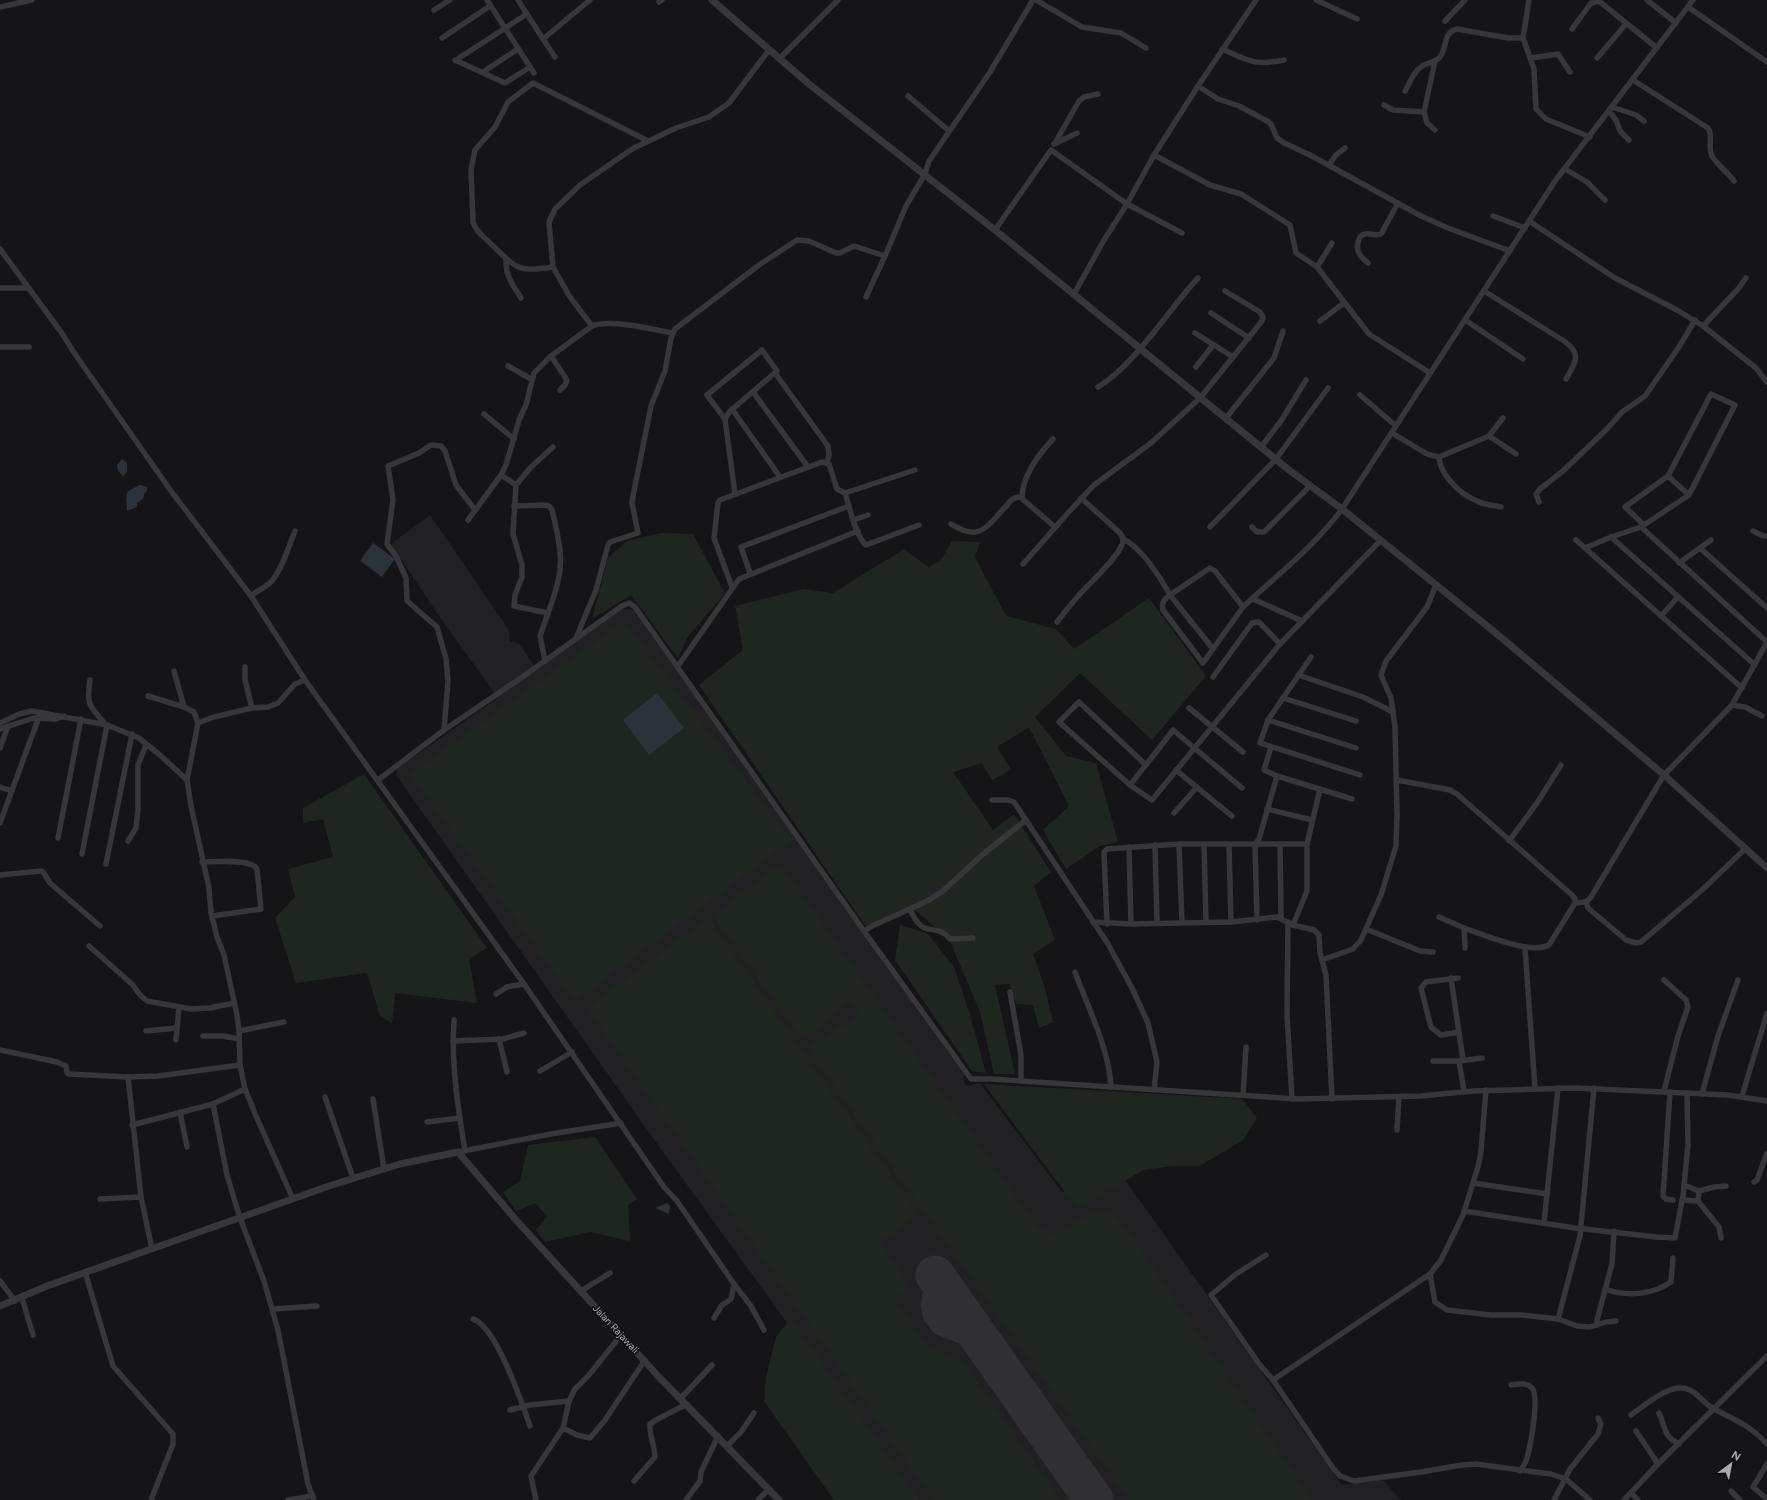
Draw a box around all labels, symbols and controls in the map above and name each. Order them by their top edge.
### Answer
street label: Jalan Rajawali [590,1302,642,1356]
north arrow [1711,1444,1751,1484]
text: N [1729,1448,1743,1464]

